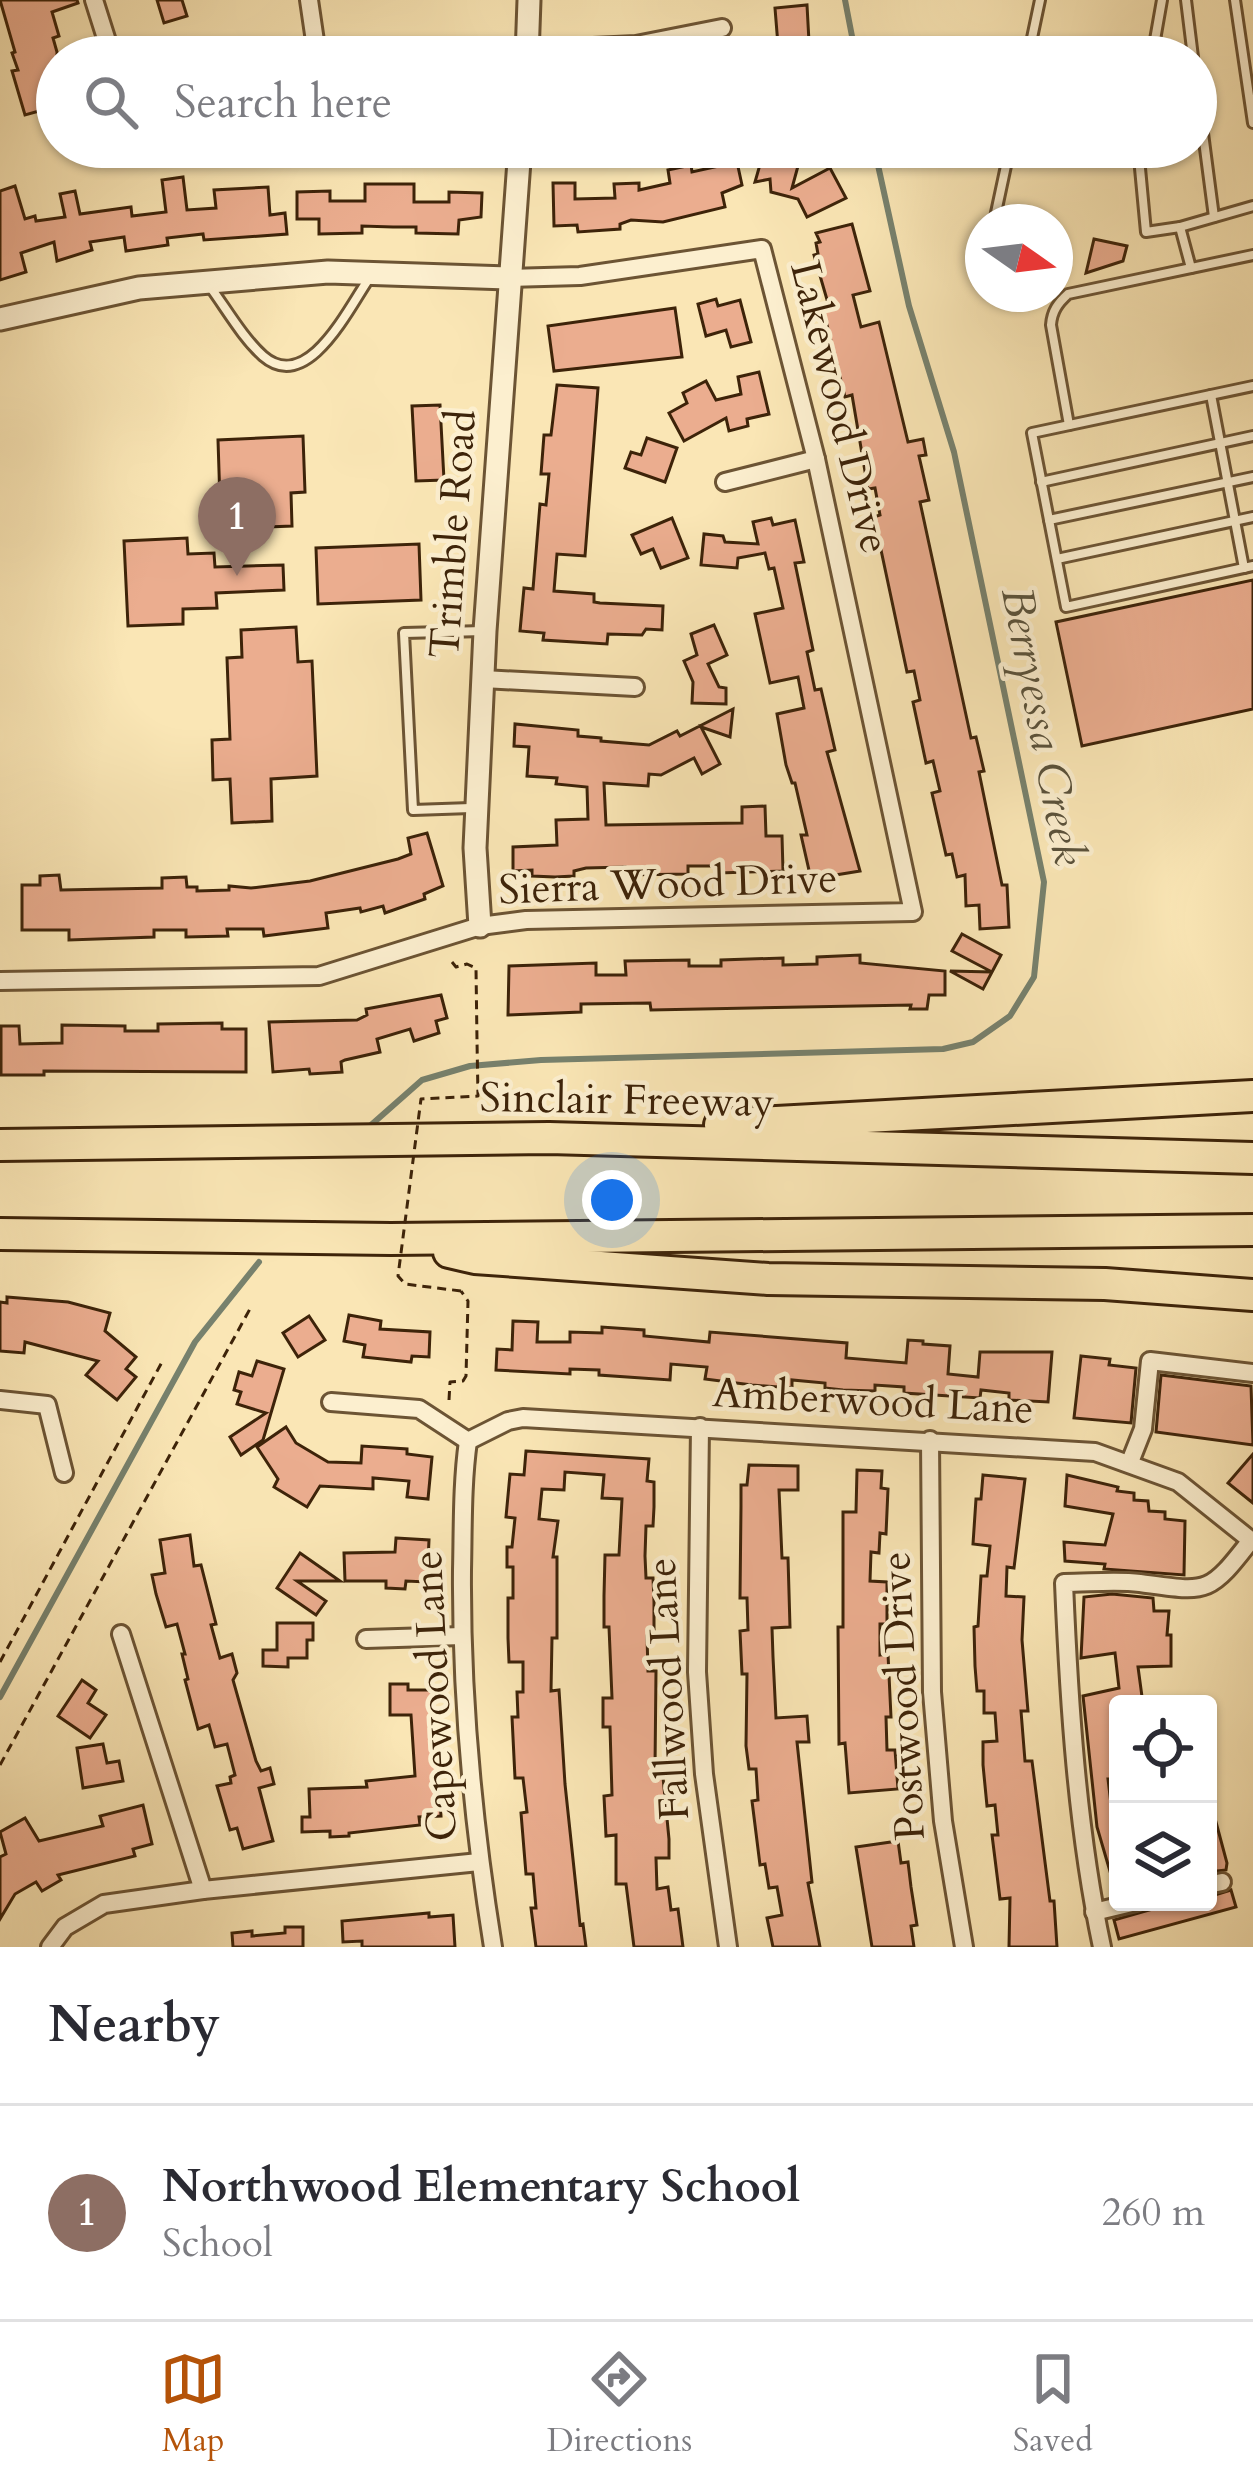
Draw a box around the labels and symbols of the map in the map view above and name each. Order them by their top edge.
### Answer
north arrow [965,204,1073,312]
street label: Lakewood Drive [776,255,904,559]
street label: Trimble Road [416,408,490,660]
pin: 1 [198,477,276,576]
water label: Berryessa Creek [986,582,1100,870]
street label: Sierra Wood Drive [498,850,838,918]
street label: Sinclair Freeway [479,1069,775,1131]
your location [582,1170,642,1230]
street label: Amberwood Lane [711,1364,1035,1438]
street label: Capewood Lane [399,1549,471,1843]
street label: Postwood Drive [867,1550,939,1842]
street label: Fallwood Lane [633,1556,703,1822]

